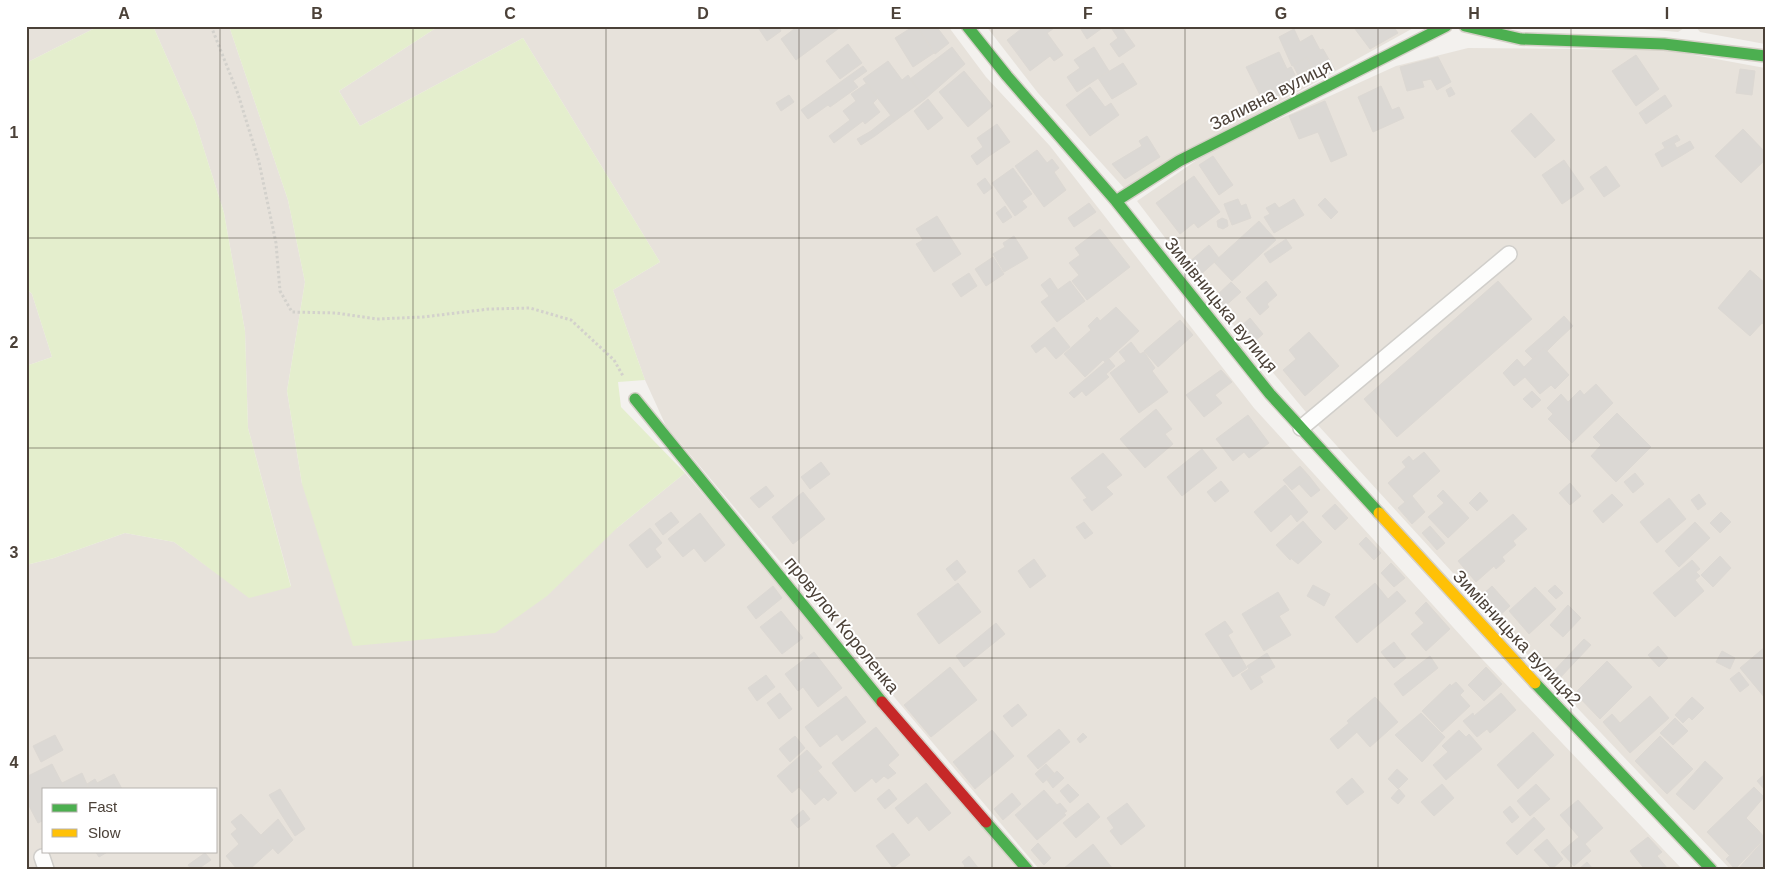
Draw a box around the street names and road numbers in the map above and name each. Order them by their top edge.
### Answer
street label: Заливна вулиця [1207,56,1335,134]
street label: Зимівницька вулиця [1160,233,1282,377]
street label: провулок Короленка [781,553,904,698]
street label: Зимівницька вулиця2 [1449,566,1585,710]

